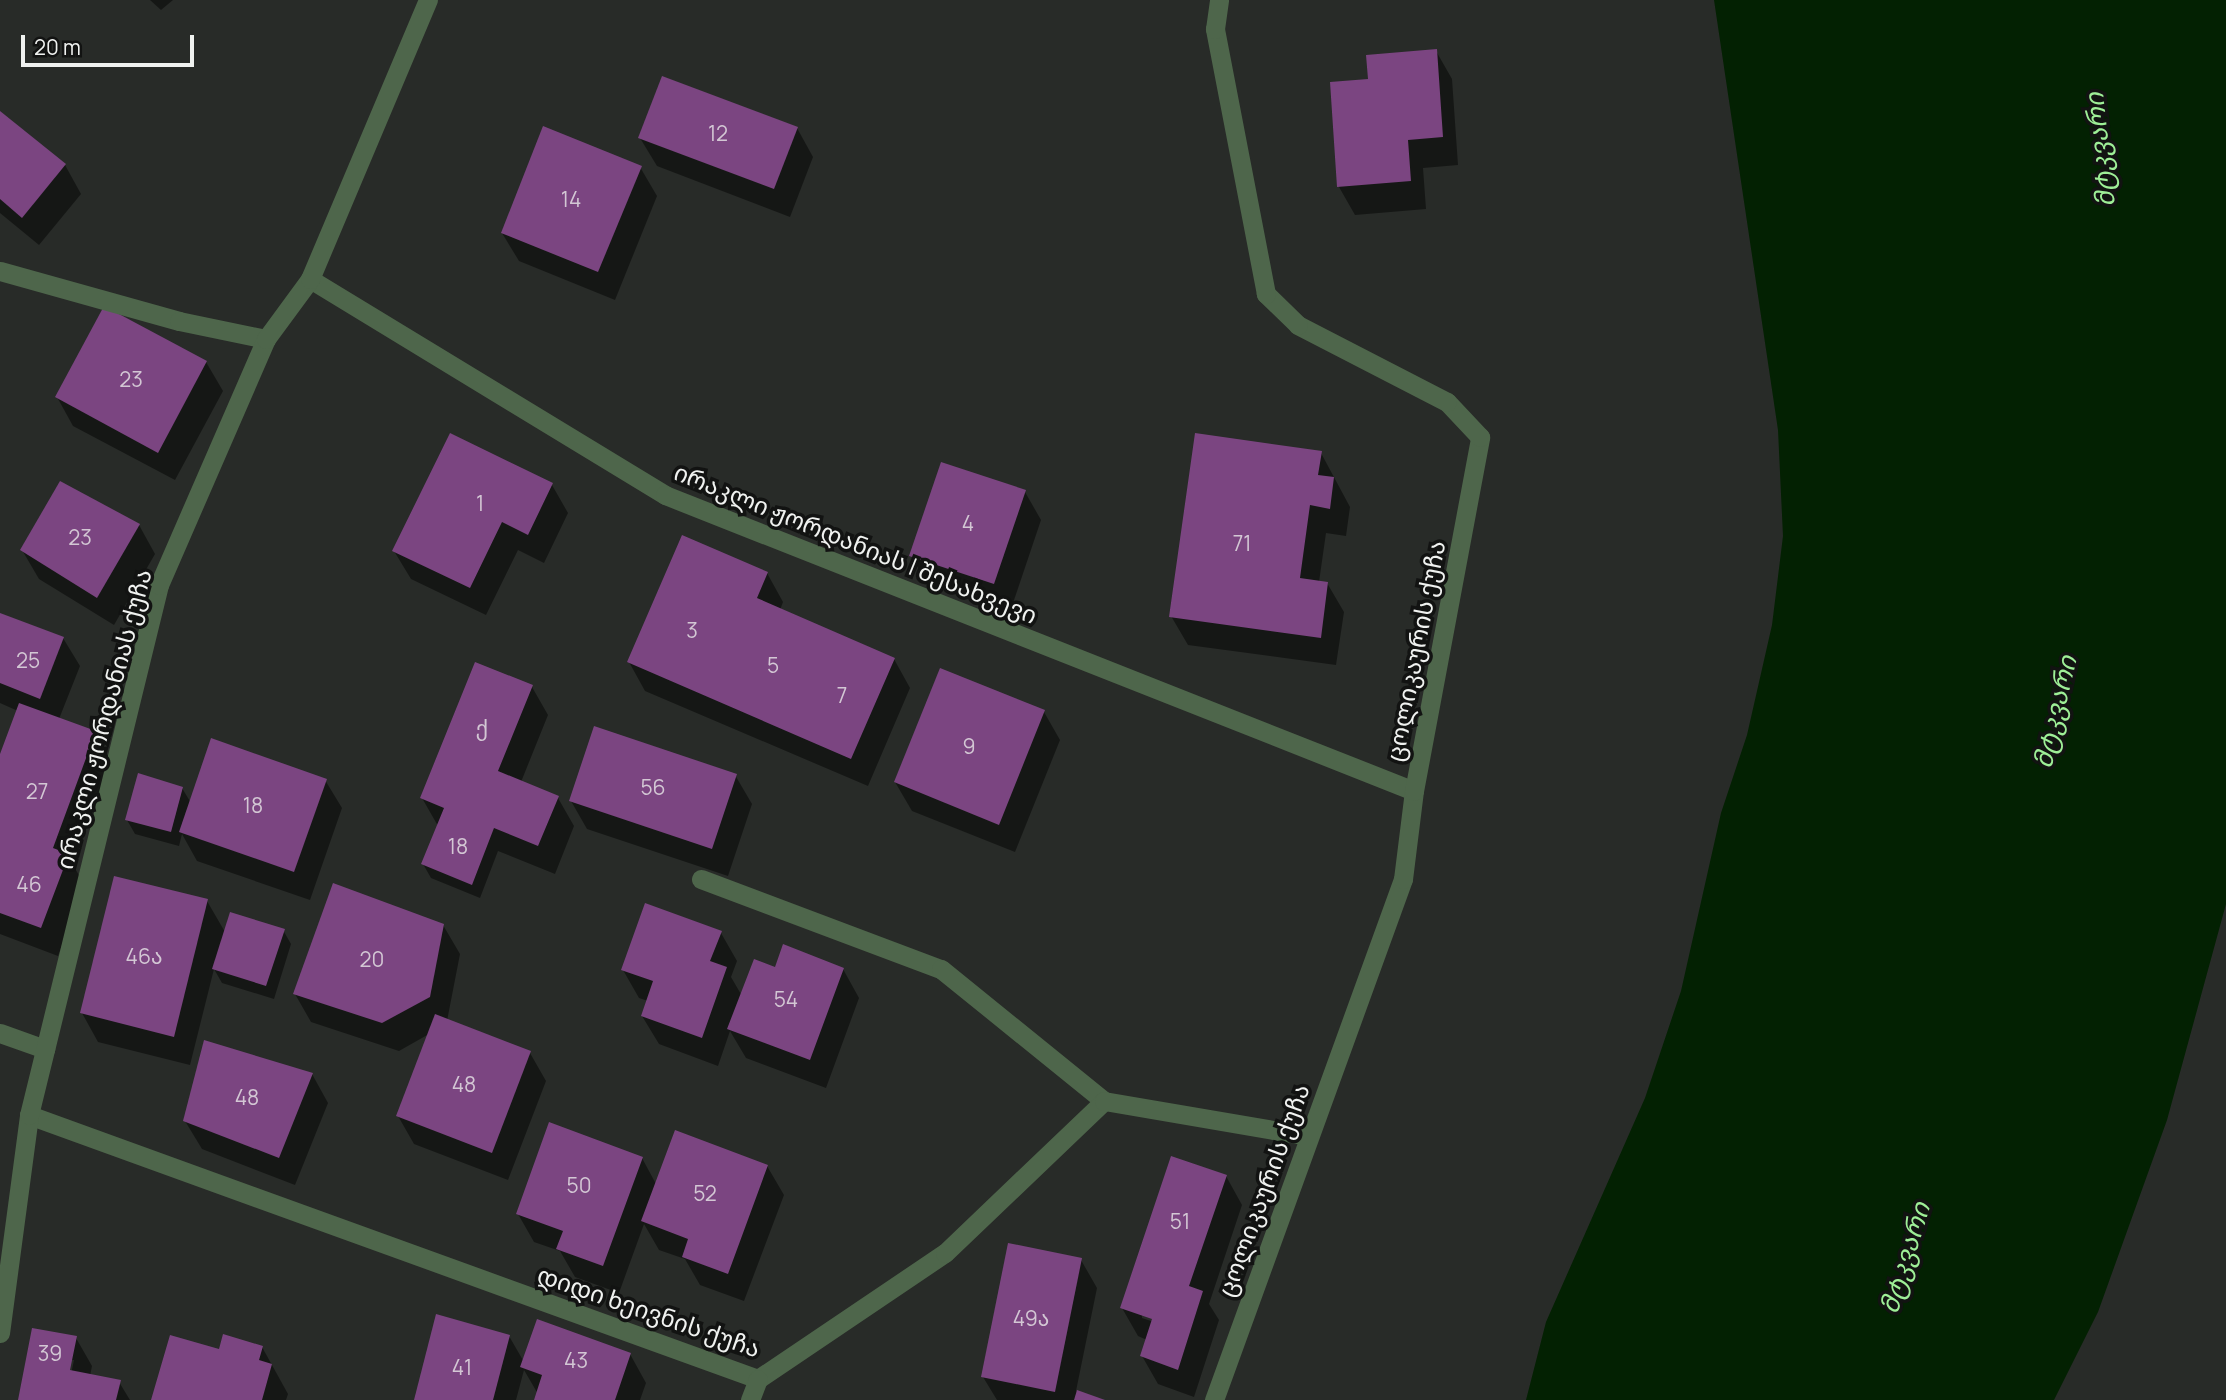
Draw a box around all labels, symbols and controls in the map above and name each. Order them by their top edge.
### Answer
scale bar [24,21,198,65]
text: 20 m [34,33,81,61]
water label: მტკვარი [2078,91,2122,209]
house number: 12 [708,120,728,146]
house number: 14 [561,186,581,212]
house number: 23 [119,366,143,392]
street label: ირაკლი ჟორდანიას I შესახვევი [670,457,1042,629]
house number: 1 [476,490,484,516]
house number: 4 [962,510,974,536]
house number: 23 [68,524,92,550]
house number: 71 [1233,530,1251,556]
street label: ცოლიკაურის ქუჩა [1379,538,1451,764]
street label: ირაკლი ჟორდანიას ქუჩა [49,566,157,872]
house number: 3 [686,617,698,643]
house number: 25 [16,647,40,673]
house number: 5 [767,652,779,678]
water label: მტკვარი [2027,653,2083,771]
house number: 7 [837,682,847,708]
house number: ქ [476,715,488,741]
house number: 9 [962,733,976,759]
house number: 56 [640,774,666,800]
house number: 27 [26,778,48,804]
house number: 18 [243,792,263,818]
house number: 18 [448,833,468,859]
house number: 46 [16,871,42,897]
house number: 46ა [126,943,162,969]
house number: 20 [360,946,384,972]
house number: 54 [774,986,798,1012]
house number: 48 [452,1071,476,1097]
street label: ცოლიკაურის ქუჩა [1211,1080,1315,1300]
house number: 48 [235,1084,259,1110]
house number: 50 [567,1172,591,1198]
house number: 52 [693,1180,717,1206]
water label: მტკვარი [1873,1199,1937,1317]
house number: 51 [1170,1208,1190,1234]
street label: დიდი ხეივნის ქუჩა [534,1259,764,1363]
house number: 49ა [1013,1305,1049,1331]
house number: 39 [38,1340,62,1366]
house number: 43 [564,1347,588,1373]
house number: 41 [452,1354,472,1380]

